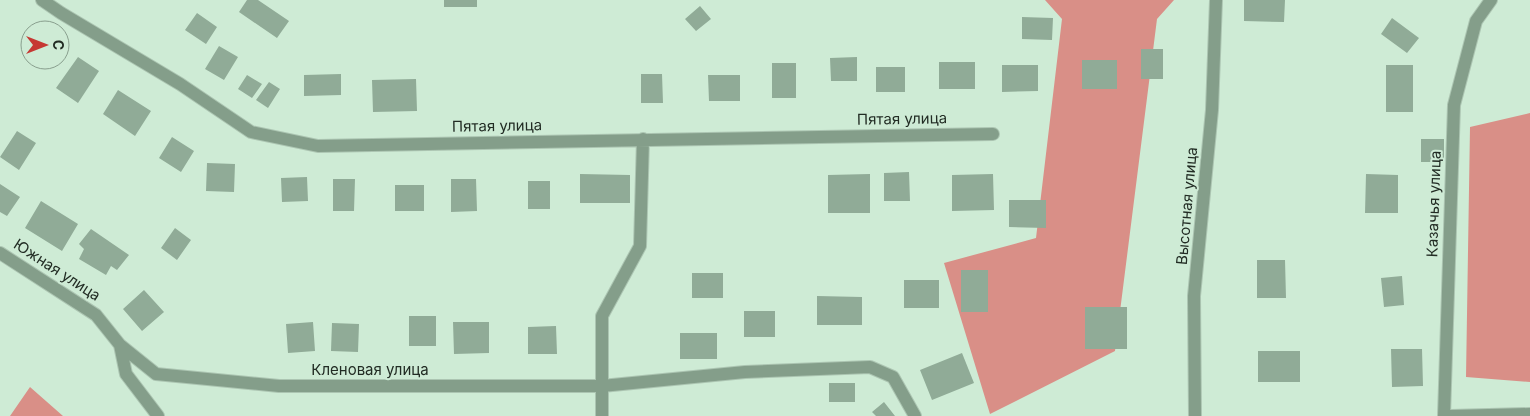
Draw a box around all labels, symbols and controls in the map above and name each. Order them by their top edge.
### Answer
north arrow [20,20,70,70]
text: С [50,40,67,50]
street label: Пятая улица [857,108,947,129]
street label: Пятая улица [452,115,542,136]
street label: Высотная улица [1172,146,1201,266]
street label: Казачья улица [1422,150,1445,258]
street label: Южная улица [10,234,104,305]
street label: Кленовая улица [311,360,429,379]

